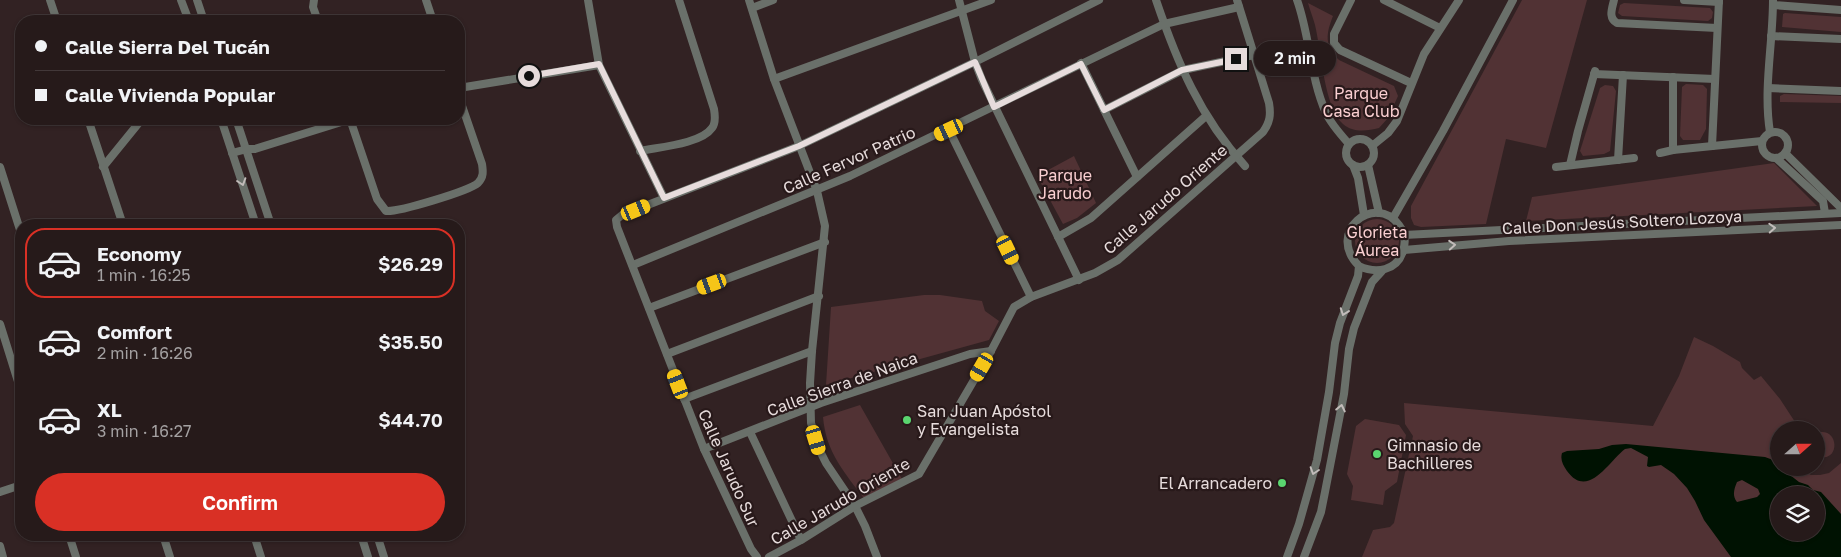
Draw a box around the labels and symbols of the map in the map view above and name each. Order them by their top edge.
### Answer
callout: 2 min [1254,42,1336,76]
route end [1225,48,1247,70]
route start [518,65,540,87]
park label: Parque Casa Club [1323,83,1400,121]
car [932,117,965,143]
street label: Calle Fervor Patrio [780,122,918,198]
street label: Calle Jarudo Oriente [1099,140,1231,258]
park label: Parque Jarudo [1038,165,1092,203]
one-way arrow [236,177,246,185]
car [619,197,652,223]
street label: Calle Don Jesús Soltero Lozoya [1502,206,1742,238]
park label: Glorieta Áurea [1346,222,1408,260]
one-way arrow [1768,223,1776,234]
car [994,233,1021,267]
one-way arrow [1449,240,1457,251]
car [695,272,728,296]
one-way arrow [1340,307,1350,315]
street label: Calle Sierra de Naica [764,347,920,421]
car [968,350,995,384]
car [665,367,690,401]
place label: San Juan Apóstol y Evangelista [917,401,1051,439]
one-way arrow [1336,404,1346,413]
street label: Calle Jarudo Sur [694,406,764,530]
marker: San Juan Apóstol y Evangelista [901,414,913,426]
north arrow [1770,421,1825,476]
car [804,423,827,457]
place label: Gimnasio de Bachilleres [1387,435,1481,473]
marker: Gimnasio de Bachilleres [1371,448,1383,460]
street label: Calle Jarudo Oriente [767,453,913,549]
one-way arrow [1309,466,1319,475]
place label: El Arrancadero [1159,473,1272,493]
marker: El Arrancadero [1276,477,1288,489]

